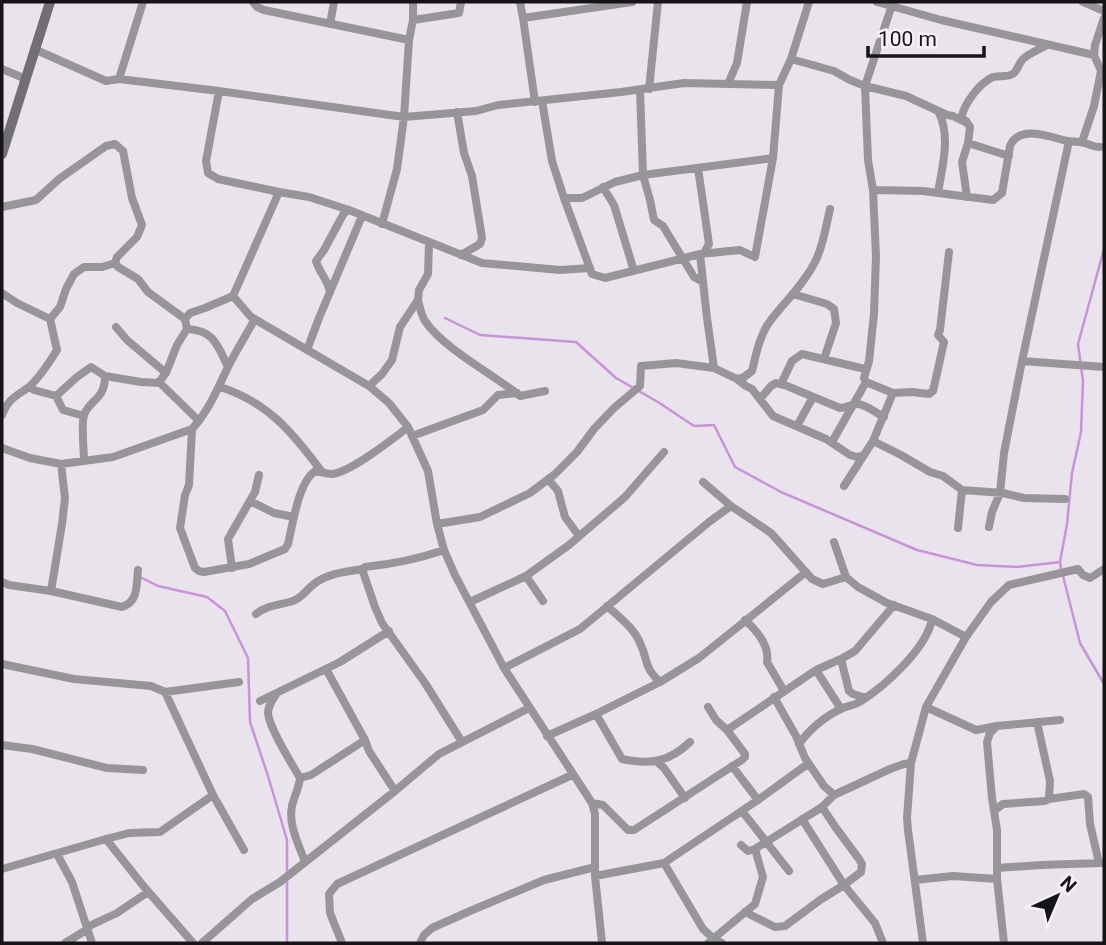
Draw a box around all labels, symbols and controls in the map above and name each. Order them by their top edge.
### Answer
scale bar [868,14,984,58]
text: 100 m [878,27,937,51]
north arrow [1022,861,1092,931]
text: N [1056,871,1081,897]

